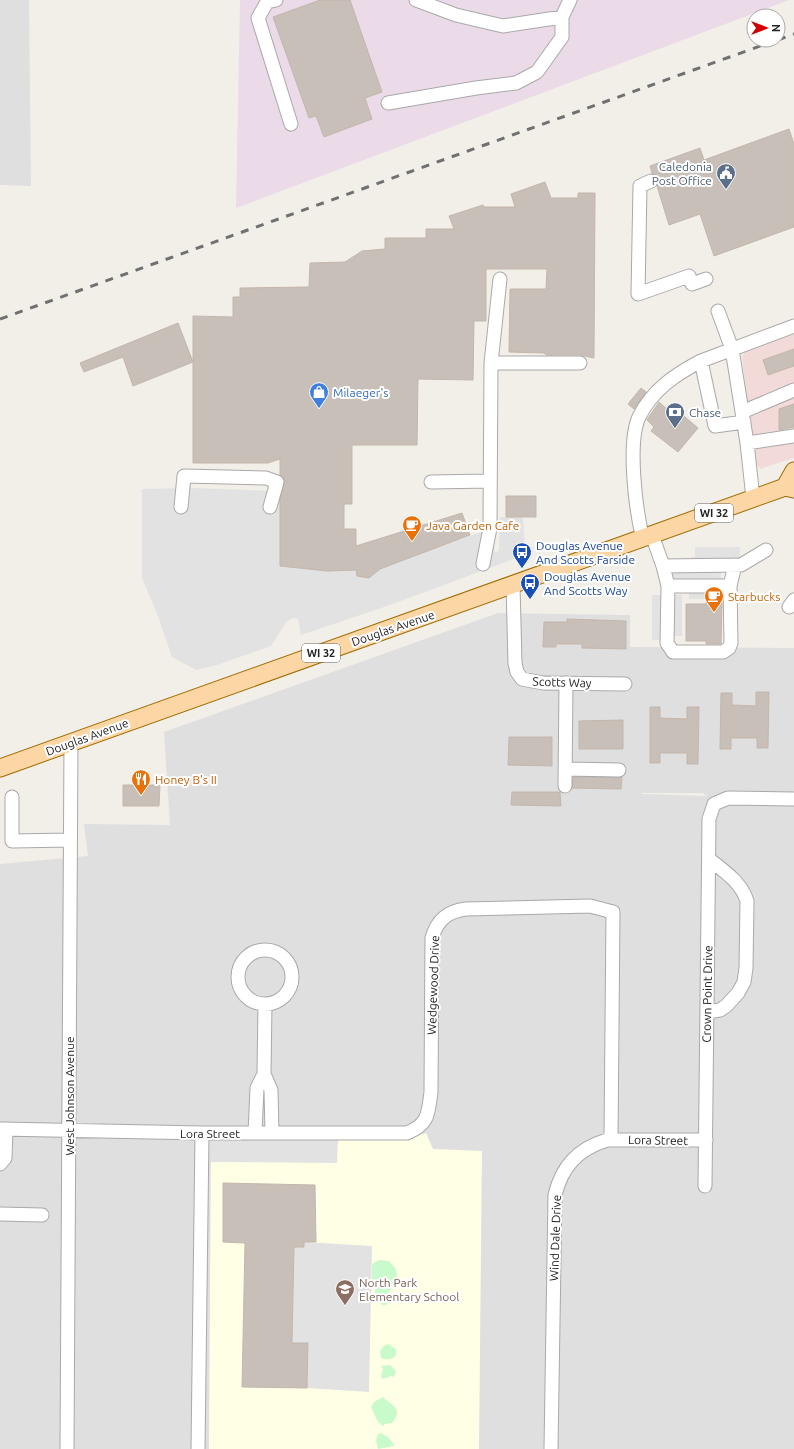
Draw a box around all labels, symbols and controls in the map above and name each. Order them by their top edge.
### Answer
north arrow [746,8,786,48]
text: N [770,24,782,32]
place label: Caledonia Post Office [652,160,712,187]
public building icon: Caledonia Post Office [715,162,737,190]
shop icon: Milaeger's [308,381,330,409]
place label: Milaeger's [333,386,388,399]
bank icon: Chase [664,401,686,429]
place label: Chase [689,406,721,419]
road number: WI 32 [695,504,733,522]
cafe icon: Java Garden Cafe [401,514,423,542]
place label: Java Garden Cafe [426,519,519,532]
place label: Douglas Avenue And Scotts Farside [536,539,635,566]
bus stop icon: Douglas Avenue And Scotts Farside [511,541,533,569]
place label: Douglas Avenue And Scotts Way [544,570,631,597]
bus stop icon: Douglas Avenue And Scotts Way [519,572,541,600]
cafe icon: Starbucks [703,585,725,613]
place label: Starbucks [728,590,780,603]
street label: Douglas Avenue [350,608,436,648]
road number: WI 32 [302,644,340,662]
street label: Scotts Way [532,674,592,690]
street label: Douglas Avenue [44,716,130,758]
restaurant icon: Honey B's II [130,768,152,796]
place label: Honey B's II [155,773,217,786]
street label: Wedgewood Drive [425,935,441,1035]
street label: Crown Point Drive [700,945,714,1043]
street label: West Johnson Avenue [63,1036,76,1156]
street label: Lora Street [180,1127,240,1140]
street label: Lora Street [628,1133,688,1147]
street label: Wind Dale Drive [547,1195,563,1281]
place label: North Park Elementary School [359,1276,459,1303]
school or university icon: North Park Elementary School [334,1278,356,1306]

